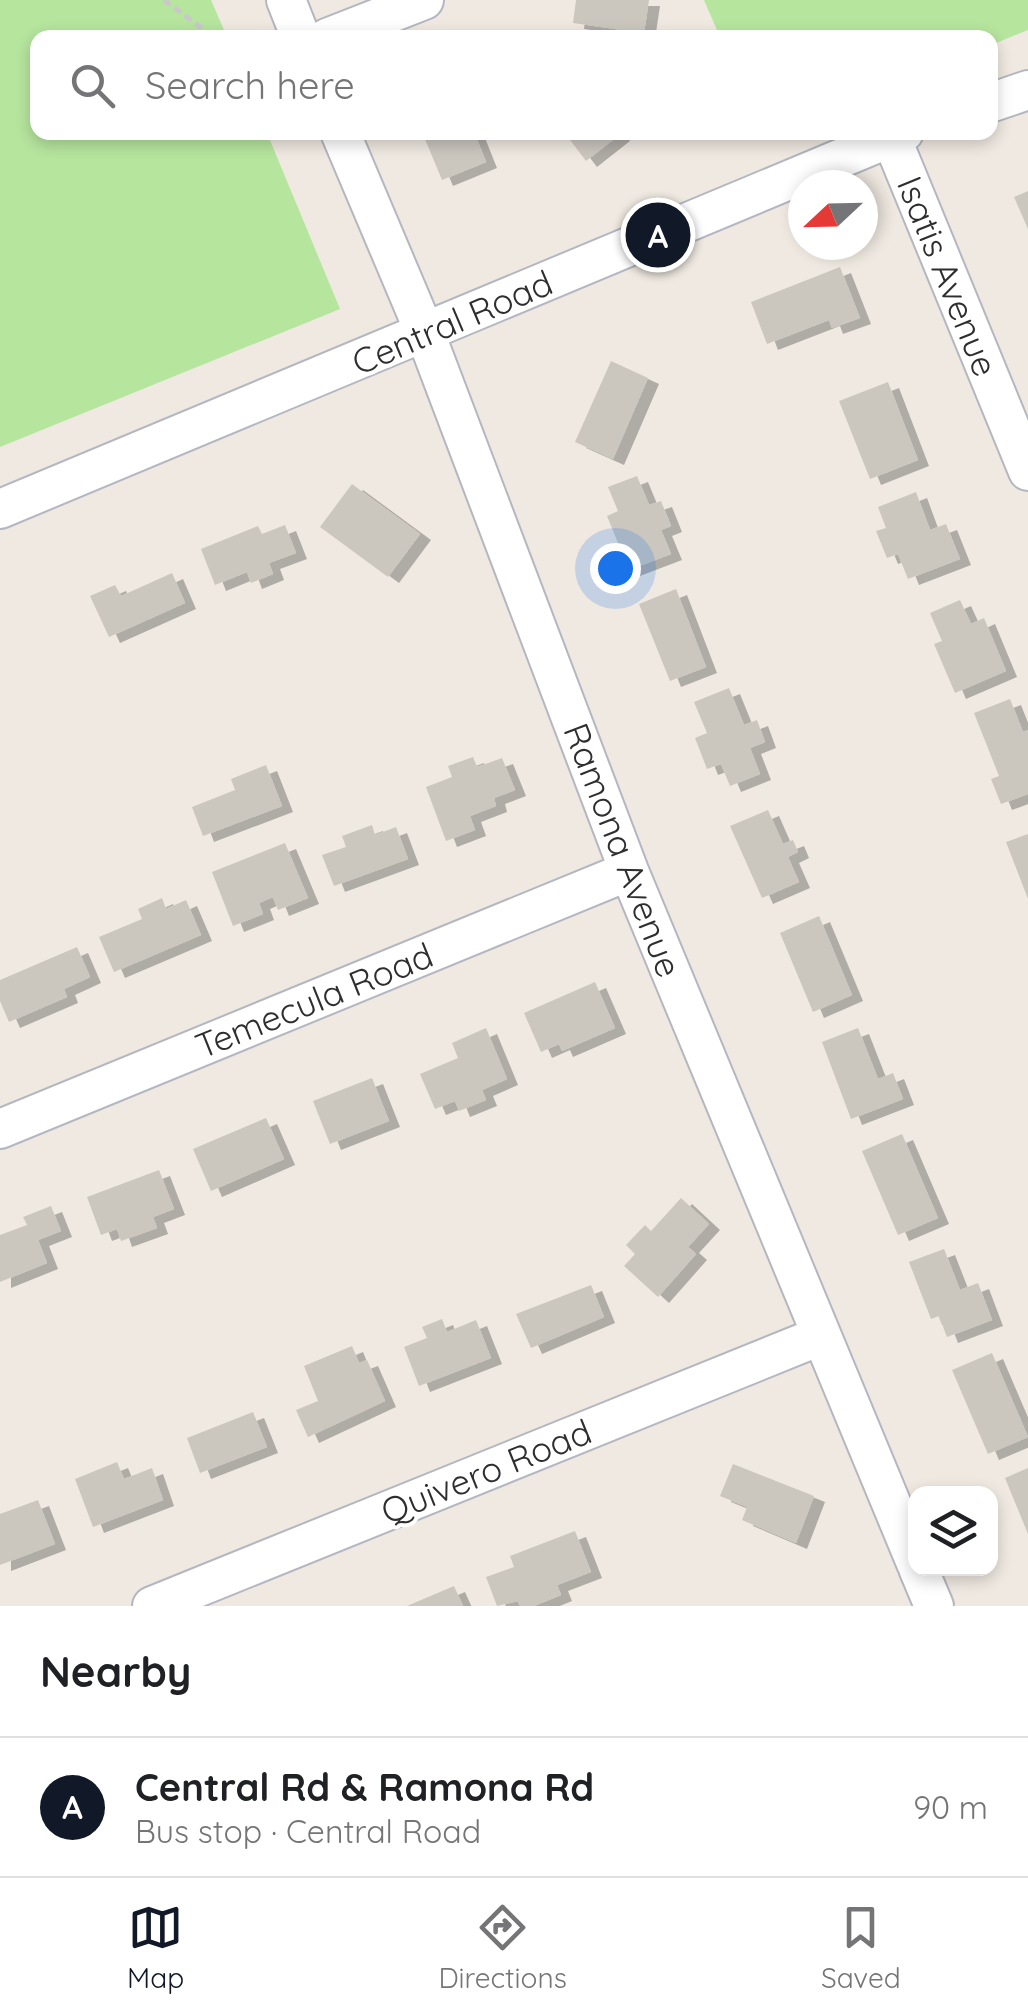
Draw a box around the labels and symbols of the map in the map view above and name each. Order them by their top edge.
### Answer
north arrow [788,170,878,260]
street label: Isatis Avenue [888,170,1008,382]
pin: A [626,198,690,272]
street label: Central Road [345,260,559,384]
your location [590,543,641,594]
street label: Ramona Avenue [554,717,692,983]
street label: Temecula Road [189,932,439,1068]
street label: Quivero Road [374,1409,598,1533]

